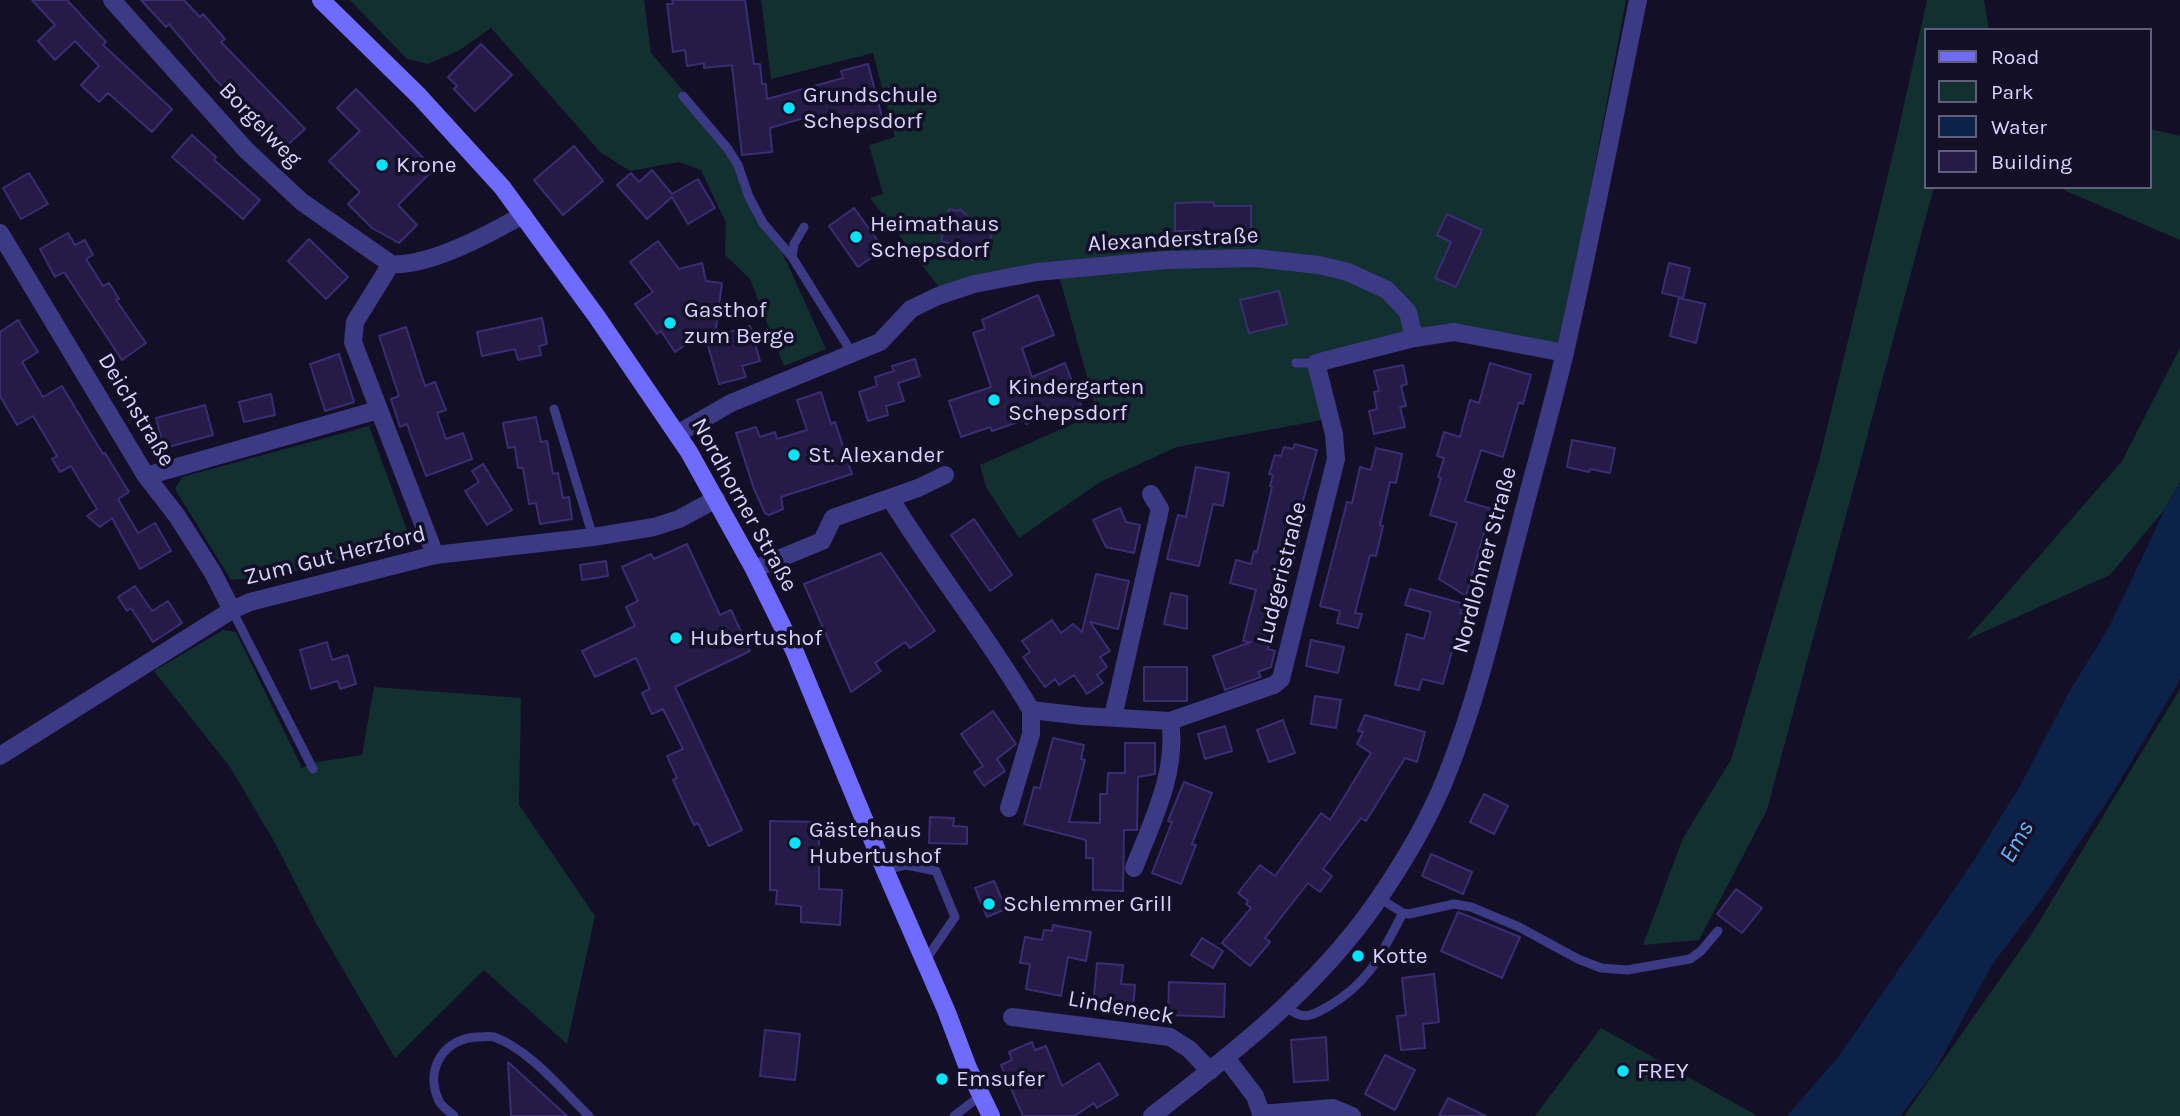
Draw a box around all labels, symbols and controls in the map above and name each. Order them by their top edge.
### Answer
legend [1924,28,2152,189]
text: Road [1991,45,2039,69]
street label: Borgelweg [213,77,307,173]
text: Park [1991,80,2034,104]
place label: Grundschule Schepsdorf [803,81,938,135]
marker: Grundschule Schepsdorf [781,100,797,116]
text: Water [1991,115,2047,139]
text: Building [1991,150,2072,174]
place label: Krone [396,151,457,179]
marker: Krone [374,157,390,173]
place label: Heimathaus Schepsdorf [870,210,999,264]
street label: Alexanderstraße [1087,222,1259,258]
marker: Heimathaus Schepsdorf [848,229,864,245]
place label: Gasthof zum Berge [684,296,795,350]
marker: Gasthof zum Berge [662,315,678,331]
street label: Deichstraße [91,348,181,472]
place label: Kindergarten Schepsdorf [1008,373,1144,427]
marker: Kindergarten Schepsdorf [986,392,1002,408]
street label: Nordhorner Straße [685,414,803,596]
place label: St. Alexander [808,441,944,469]
marker: St. Alexander [786,447,802,463]
street label: Nordlohner Straße [1447,464,1523,656]
street label: Ludgeristraße [1251,499,1313,647]
street label: Zum Gut Herzford [241,520,429,592]
place label: Hubertushof [690,624,822,652]
marker: Hubertushof [668,630,684,646]
place label: Gästehaus Hubertushof [809,816,941,870]
water label: Ems [1994,816,2040,868]
marker: Gästehaus Hubertushof [787,835,803,851]
place label: Schlemmer Grill [1003,890,1172,918]
marker: Schlemmer Grill [981,896,997,912]
place label: Kotte [1372,942,1428,970]
marker: Kotte [1350,948,1366,964]
street label: Lindeneck [1066,985,1176,1031]
place label: FREY [1637,1057,1689,1085]
marker: FREY [1615,1063,1631,1079]
place label: Emsufer [956,1065,1044,1093]
marker: Emsufer [934,1071,950,1087]

